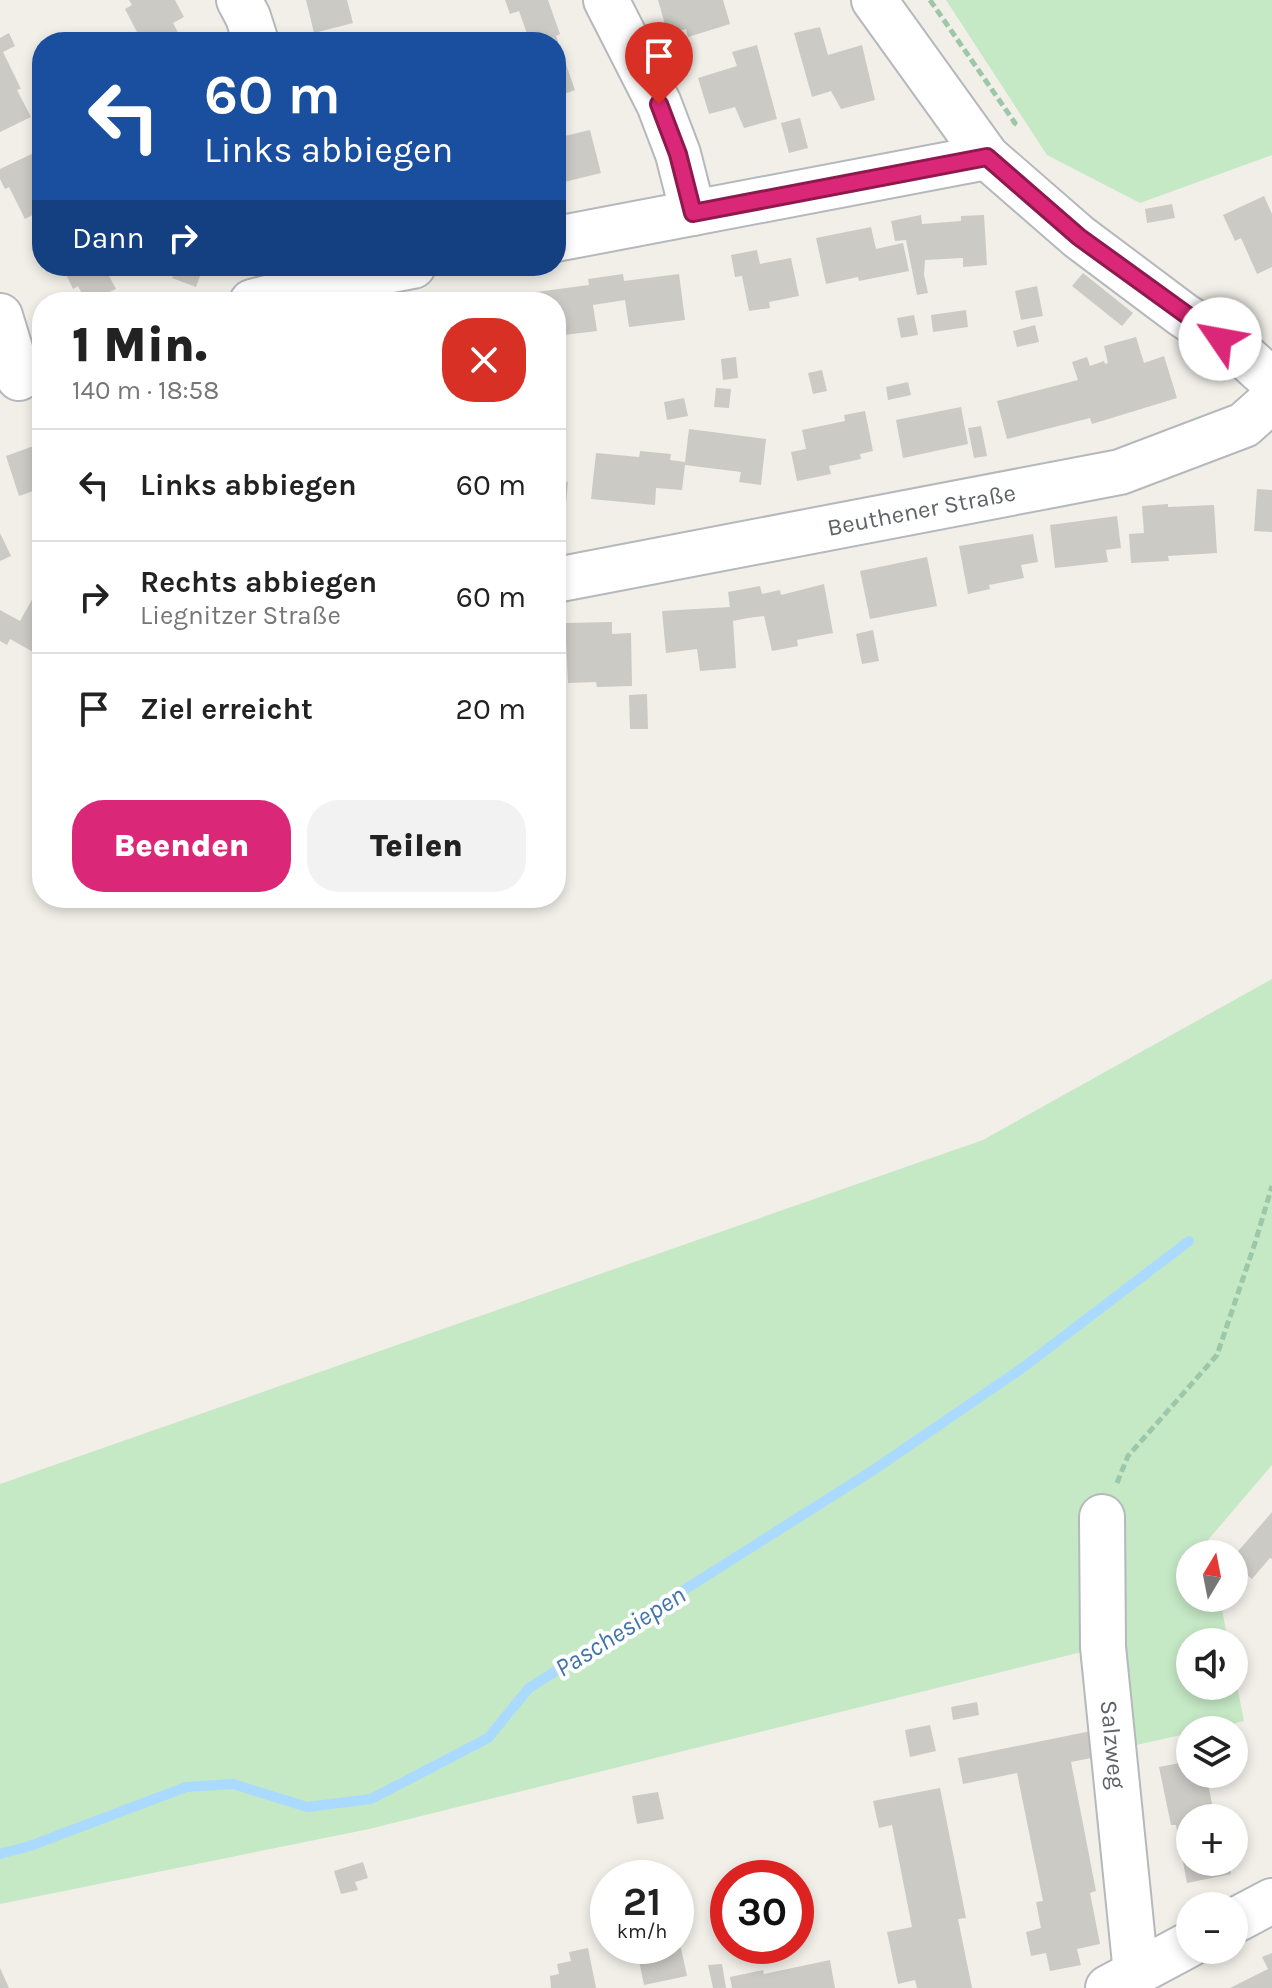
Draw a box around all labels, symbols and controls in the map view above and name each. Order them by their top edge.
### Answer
pin [625,22,693,104]
icon: arrive [637,34,681,78]
text: 60 m [204,62,341,127]
icon: left [72,64,176,168]
text: Links abbiegen [204,129,453,171]
icon: right [161,216,205,260]
text: Dann [72,220,145,256]
position arrow [1178,297,1262,381]
text: 1 Min. [72,317,207,373]
button: close [442,318,526,402]
text: 140 m · 18:58 [72,375,219,406]
icon: left [72,463,116,507]
text: Links abbiegen [140,467,357,503]
text: 60 m [456,467,526,503]
street label: Beuthener Straße [825,478,1018,542]
text: Rechts abbiegen [140,564,377,600]
icon: right [72,575,116,619]
text: 60 m [456,579,526,615]
text: Liegnitzer Straße [140,600,341,631]
icon: arrive [72,687,116,731]
text: Ziel erreicht [140,691,313,727]
text: 20 m [456,691,526,727]
button: Beenden [72,800,291,892]
button: Teilen [307,800,526,892]
north arrow [1176,1540,1248,1612]
map controls [1176,1540,1248,1964]
water label: Paschesiepen [549,1579,691,1684]
button: sound [1176,1628,1248,1700]
street label: Salzweg [1094,1699,1131,1791]
button: layers [1176,1716,1248,1788]
button: + [1176,1804,1248,1876]
speed limit sign: 30 [710,1860,814,1964]
text: 21 [623,1878,661,1925]
button: − [1176,1892,1248,1964]
text: km/h [617,1920,667,1943]

